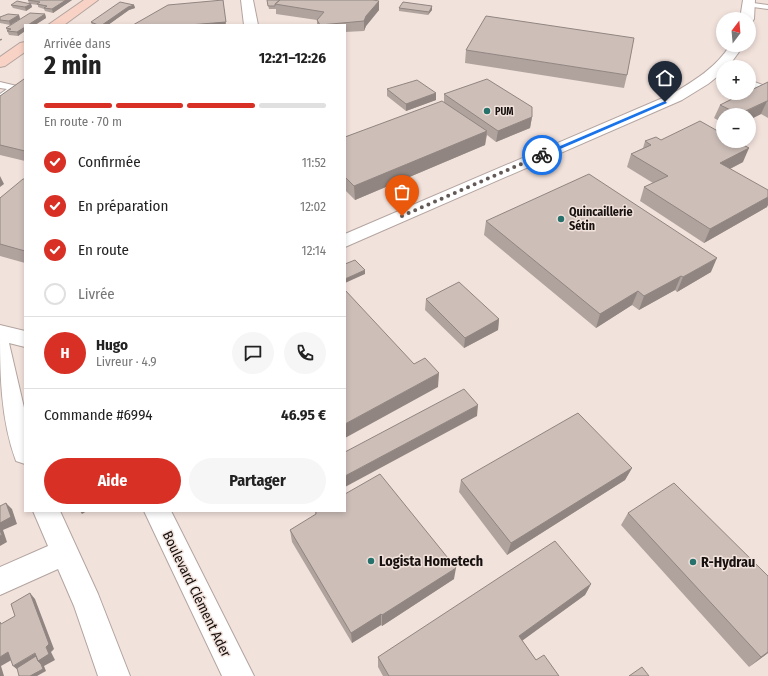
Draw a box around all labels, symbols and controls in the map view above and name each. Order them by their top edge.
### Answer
north arrow [716,12,756,52]
map controls [716,12,756,148]
text: Arrivée dans [44,36,111,51]
text: 12:21–12:26 [259,49,326,67]
text: 2 min [44,50,102,81]
button: + [716,60,756,100]
pin [648,61,682,102]
icon: home [654,67,676,89]
marker: PUM [482,106,492,116]
place label: PUM [495,106,514,118]
button: − [716,108,756,148]
text: En route · 70 m [44,114,122,129]
courier [522,135,562,175]
icon: bike [531,144,553,166]
icon: check [44,151,66,173]
text: Confirmée [78,153,141,171]
text: 11:52 [302,155,326,170]
pin [385,175,419,216]
icon: bag [391,181,413,203]
icon: check [44,195,66,217]
text: En préparation [78,197,168,215]
text: 12:02 [300,199,326,214]
place label: Quincaillerie Sétin [569,205,633,233]
marker: Quincaillerie Sétin [556,214,566,224]
icon: check [44,239,66,261]
text: En route [78,241,129,259]
text: 12:14 [302,243,326,258]
text: Livrée [78,285,115,303]
button: chat [232,332,274,374]
button: phone [284,332,326,374]
text: Hugo [96,336,128,354]
text: H [60,344,70,362]
text: Livreur · 4.9 [96,354,157,369]
text: Commande #6994 [44,406,153,424]
text: 46.95 € [281,406,326,424]
button: Aide [44,458,181,504]
button: Partager [189,458,326,504]
street label: Boulevard Clément Ader [159,528,235,660]
place label: Logista Hometech [379,553,483,570]
place label: R-Hydrau [701,554,755,571]
marker: Logista Hometech [366,556,376,566]
marker: R-Hydrau [688,557,698,567]

